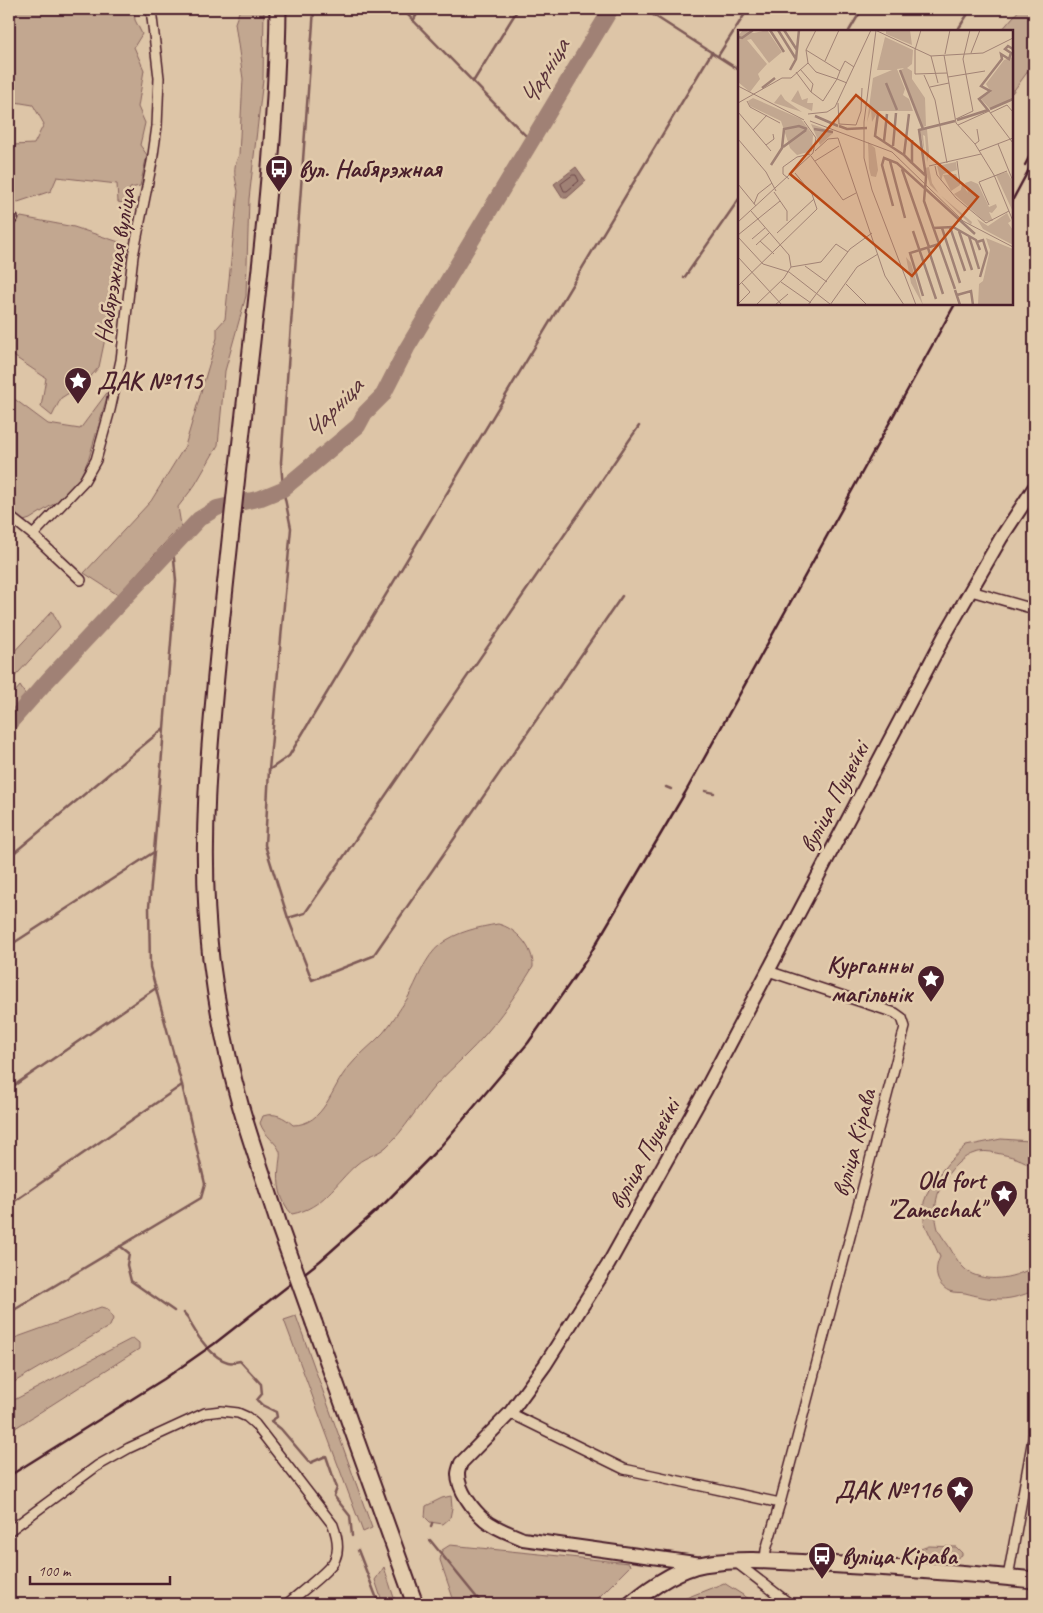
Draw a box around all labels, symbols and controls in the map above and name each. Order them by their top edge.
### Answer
water label: Чарніца [511,30,578,111]
inset map [738,30,1013,305]
place label: вул. Набярэжная [298,153,444,185]
bus stop icon: вул. Набярэжная [264,154,294,193]
street label: Набярэжная вуліца [87,184,143,346]
place label: ДАК №115 [97,365,204,397]
place icon: ДАК №115 [63,366,93,405]
water label: Чарніца [296,369,372,445]
street label: вуліца Пуцейкі [791,733,878,858]
place label: Курганны магільнік [827,949,915,1010]
place icon: Курганны магільнік [916,964,946,1003]
street label: вуліца Кірава [824,1084,884,1200]
street label: вуліца Пуцейкі [601,1090,689,1215]
place label: Old fort "Zamechak" [886,1164,990,1225]
place icon: Old fort "Zamechak" [989,1179,1019,1218]
place label: ДАК №116 [835,1474,943,1506]
place icon: ДАК №116 [945,1475,975,1514]
place label: вуліца Кірава [841,1540,959,1572]
bus stop icon: вуліца Кірава [807,1541,837,1580]
scale bar [30,1553,170,1585]
text: 100 m [38,1562,72,1581]

